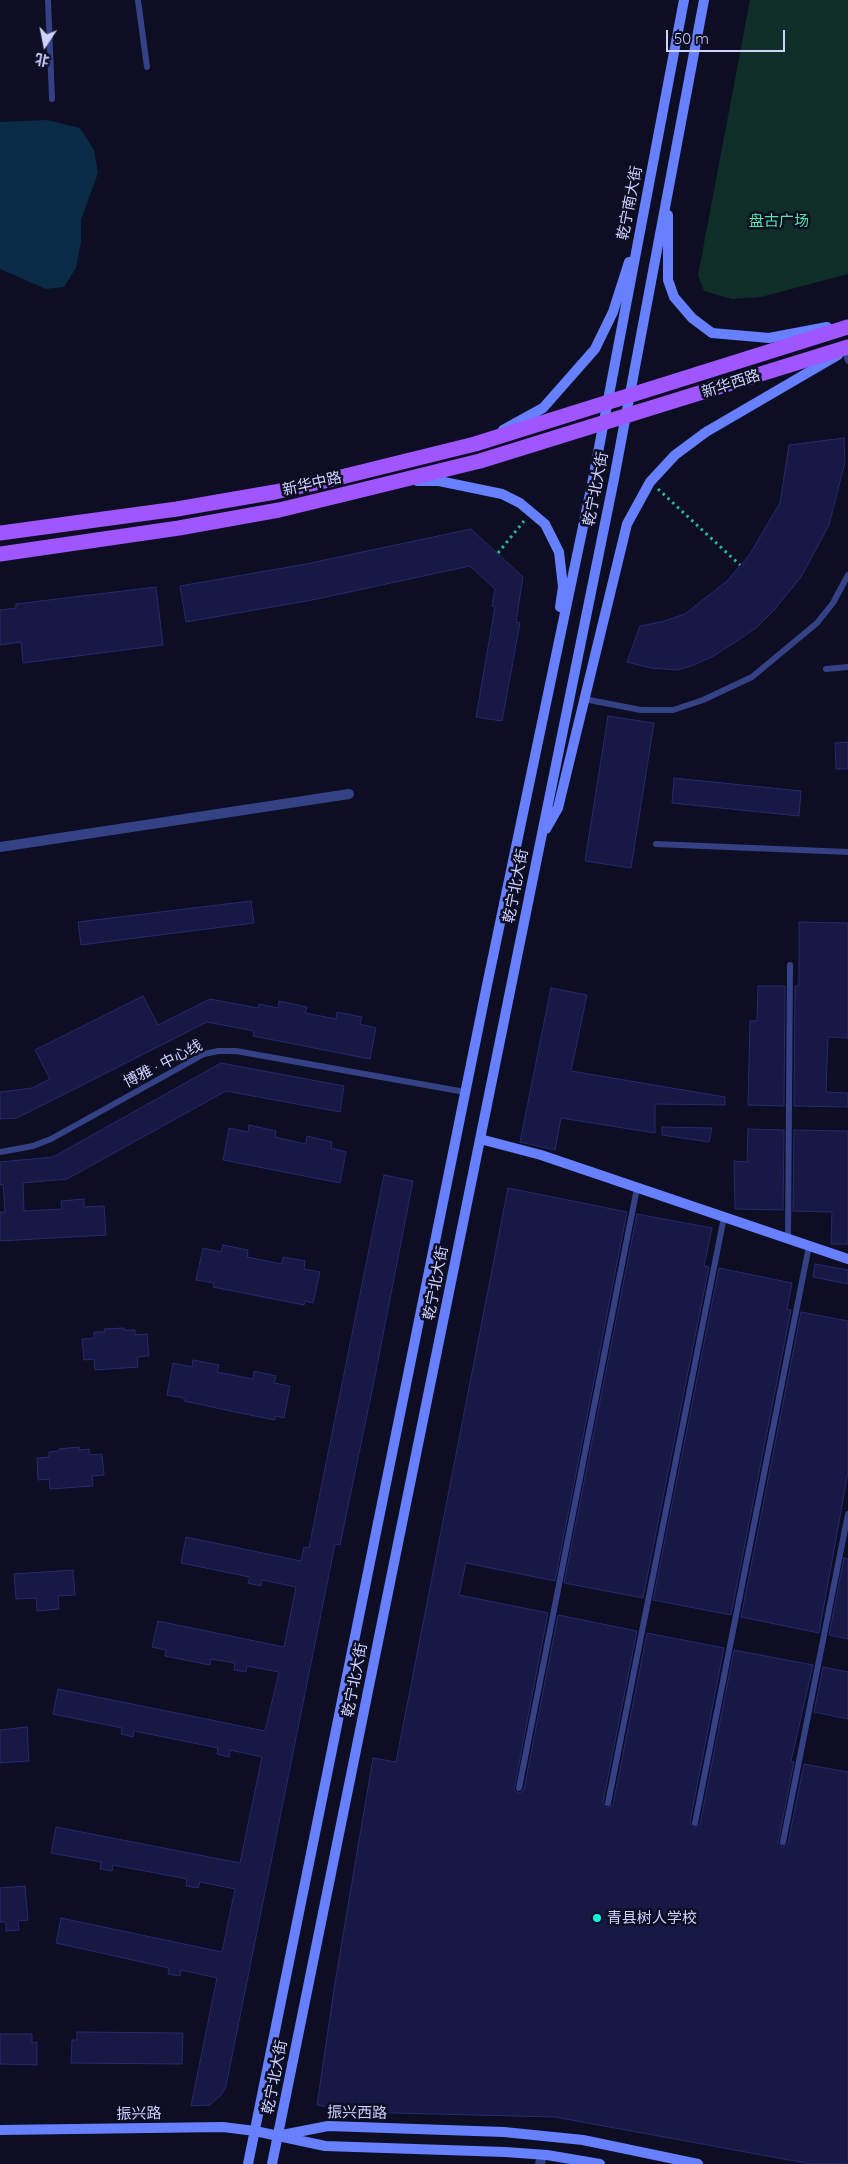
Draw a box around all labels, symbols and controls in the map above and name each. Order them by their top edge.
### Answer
north arrow [20,20,70,70]
scale bar [668,20,787,52]
text: 50 m [674,29,709,48]
text: 北 [34,50,51,70]
street label: 乾宁南大街 [614,164,646,242]
park label: 盘古广场 [749,212,809,230]
street label: 新华西路 [700,366,762,402]
street label: 乾宁北大街 [580,450,612,528]
street label: 新华中路 [281,468,343,500]
street label: 乾宁北大街 [500,847,532,925]
street label: 博雅 · 中心线 [121,1036,205,1092]
street label: 乾宁北大街 [420,1244,452,1322]
street label: 乾宁北大街 [339,1641,371,1719]
place label: 青县树人学校 [607,1909,697,1927]
marker: 青县树人学校 [591,1912,603,1924]
street label: 乾宁北大街 [259,2038,291,2116]
street label: 振兴西路 [327,2103,387,2123]
street label: 振兴路 [116,2105,162,2123]

